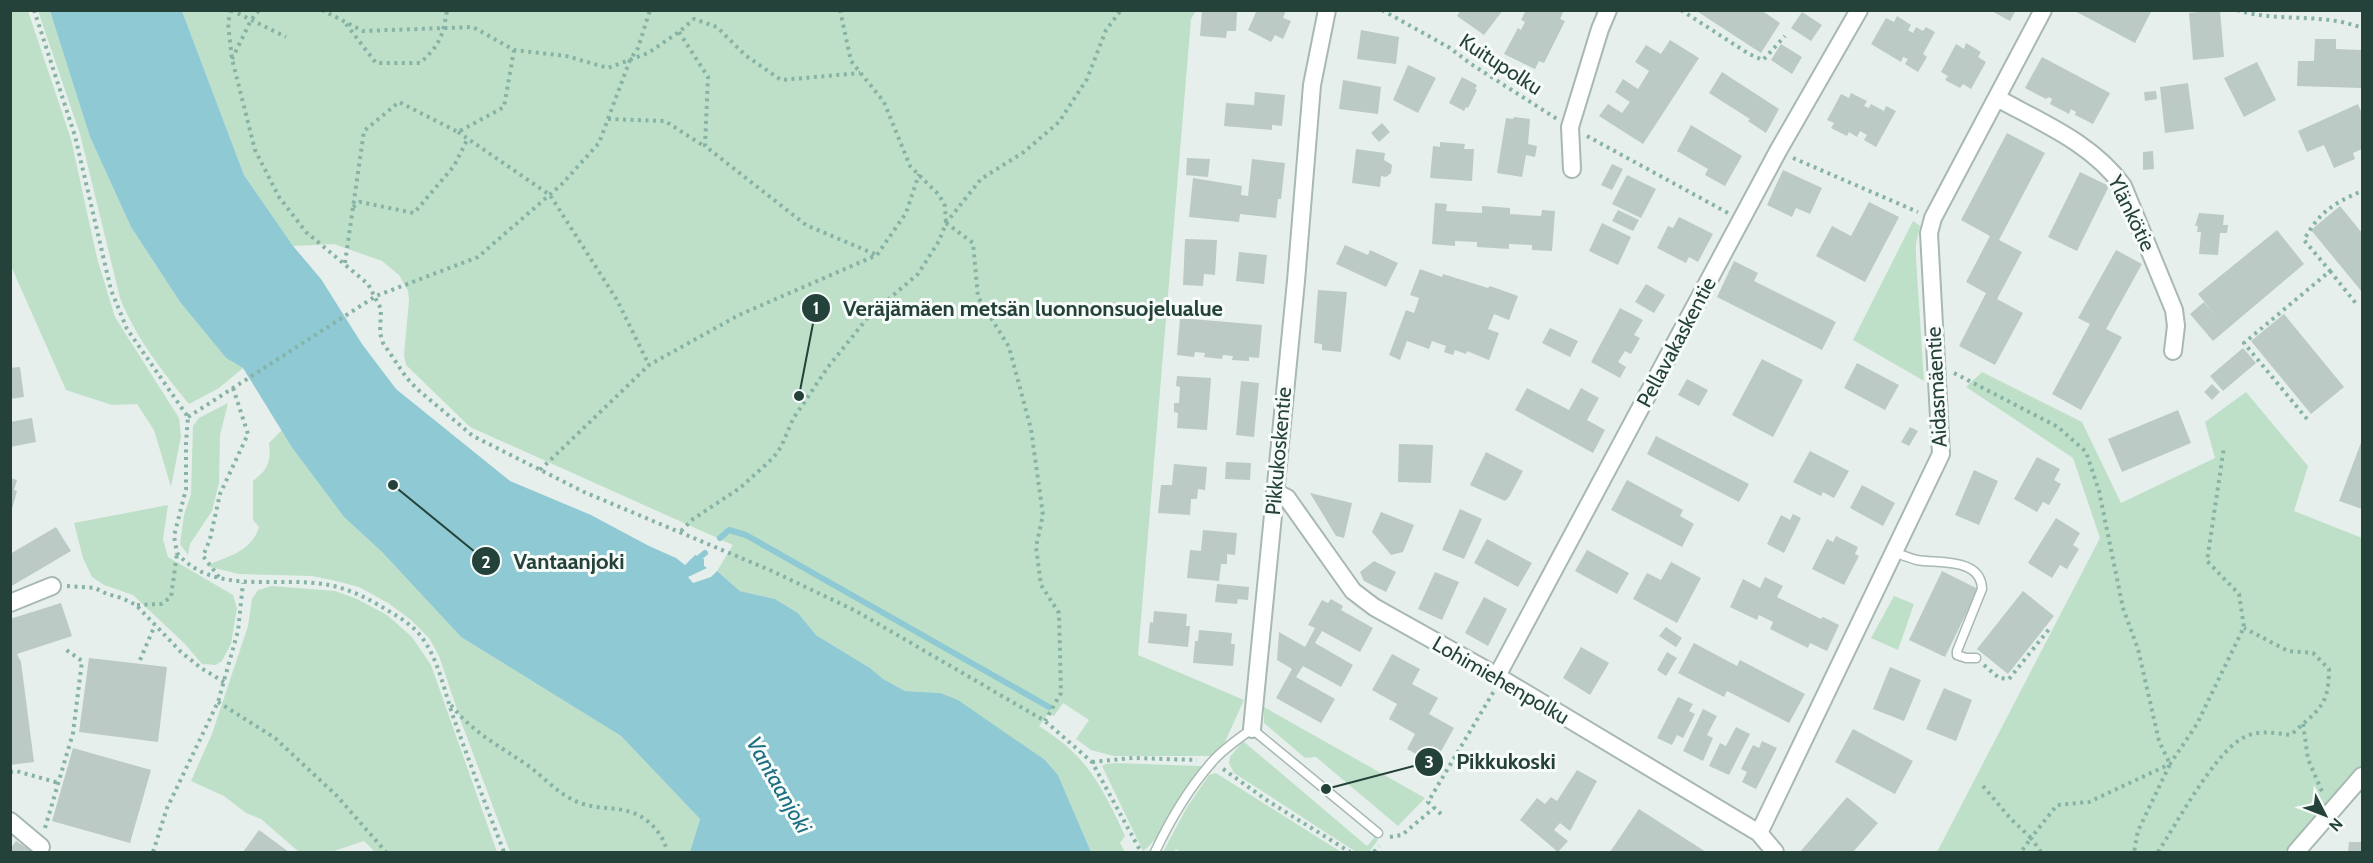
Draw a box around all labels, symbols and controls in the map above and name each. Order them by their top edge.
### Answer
street label: Kuitupolku [1455,28,1547,100]
street label: Ylänkötie [2103,170,2161,255]
street label: Pellavakaskentie [1631,272,1721,411]
callout: Veräjämäen metsän luonnonsuojelualue [801,288,1235,328]
text: Veräjämäen metsän luonnonsuojelualue [843,295,1223,322]
text: 1 [813,297,819,319]
street label: Aidasmäentie [1920,326,1952,448]
street label: Pikkukoskentie [1260,385,1296,516]
callout: Vantaanjoki [471,541,636,581]
text: Vantaanjoki [513,548,625,575]
text: 2 [481,551,491,573]
street label: Lohimiehenpolku [1428,631,1574,729]
water label: Vantaanjoki [741,732,818,838]
callout: Pikkukoski [1414,742,1568,782]
text: Pikkukoski [1456,748,1556,775]
text: 3 [1424,751,1434,773]
north arrow [2295,785,2355,845]
text: N [2325,814,2347,835]

